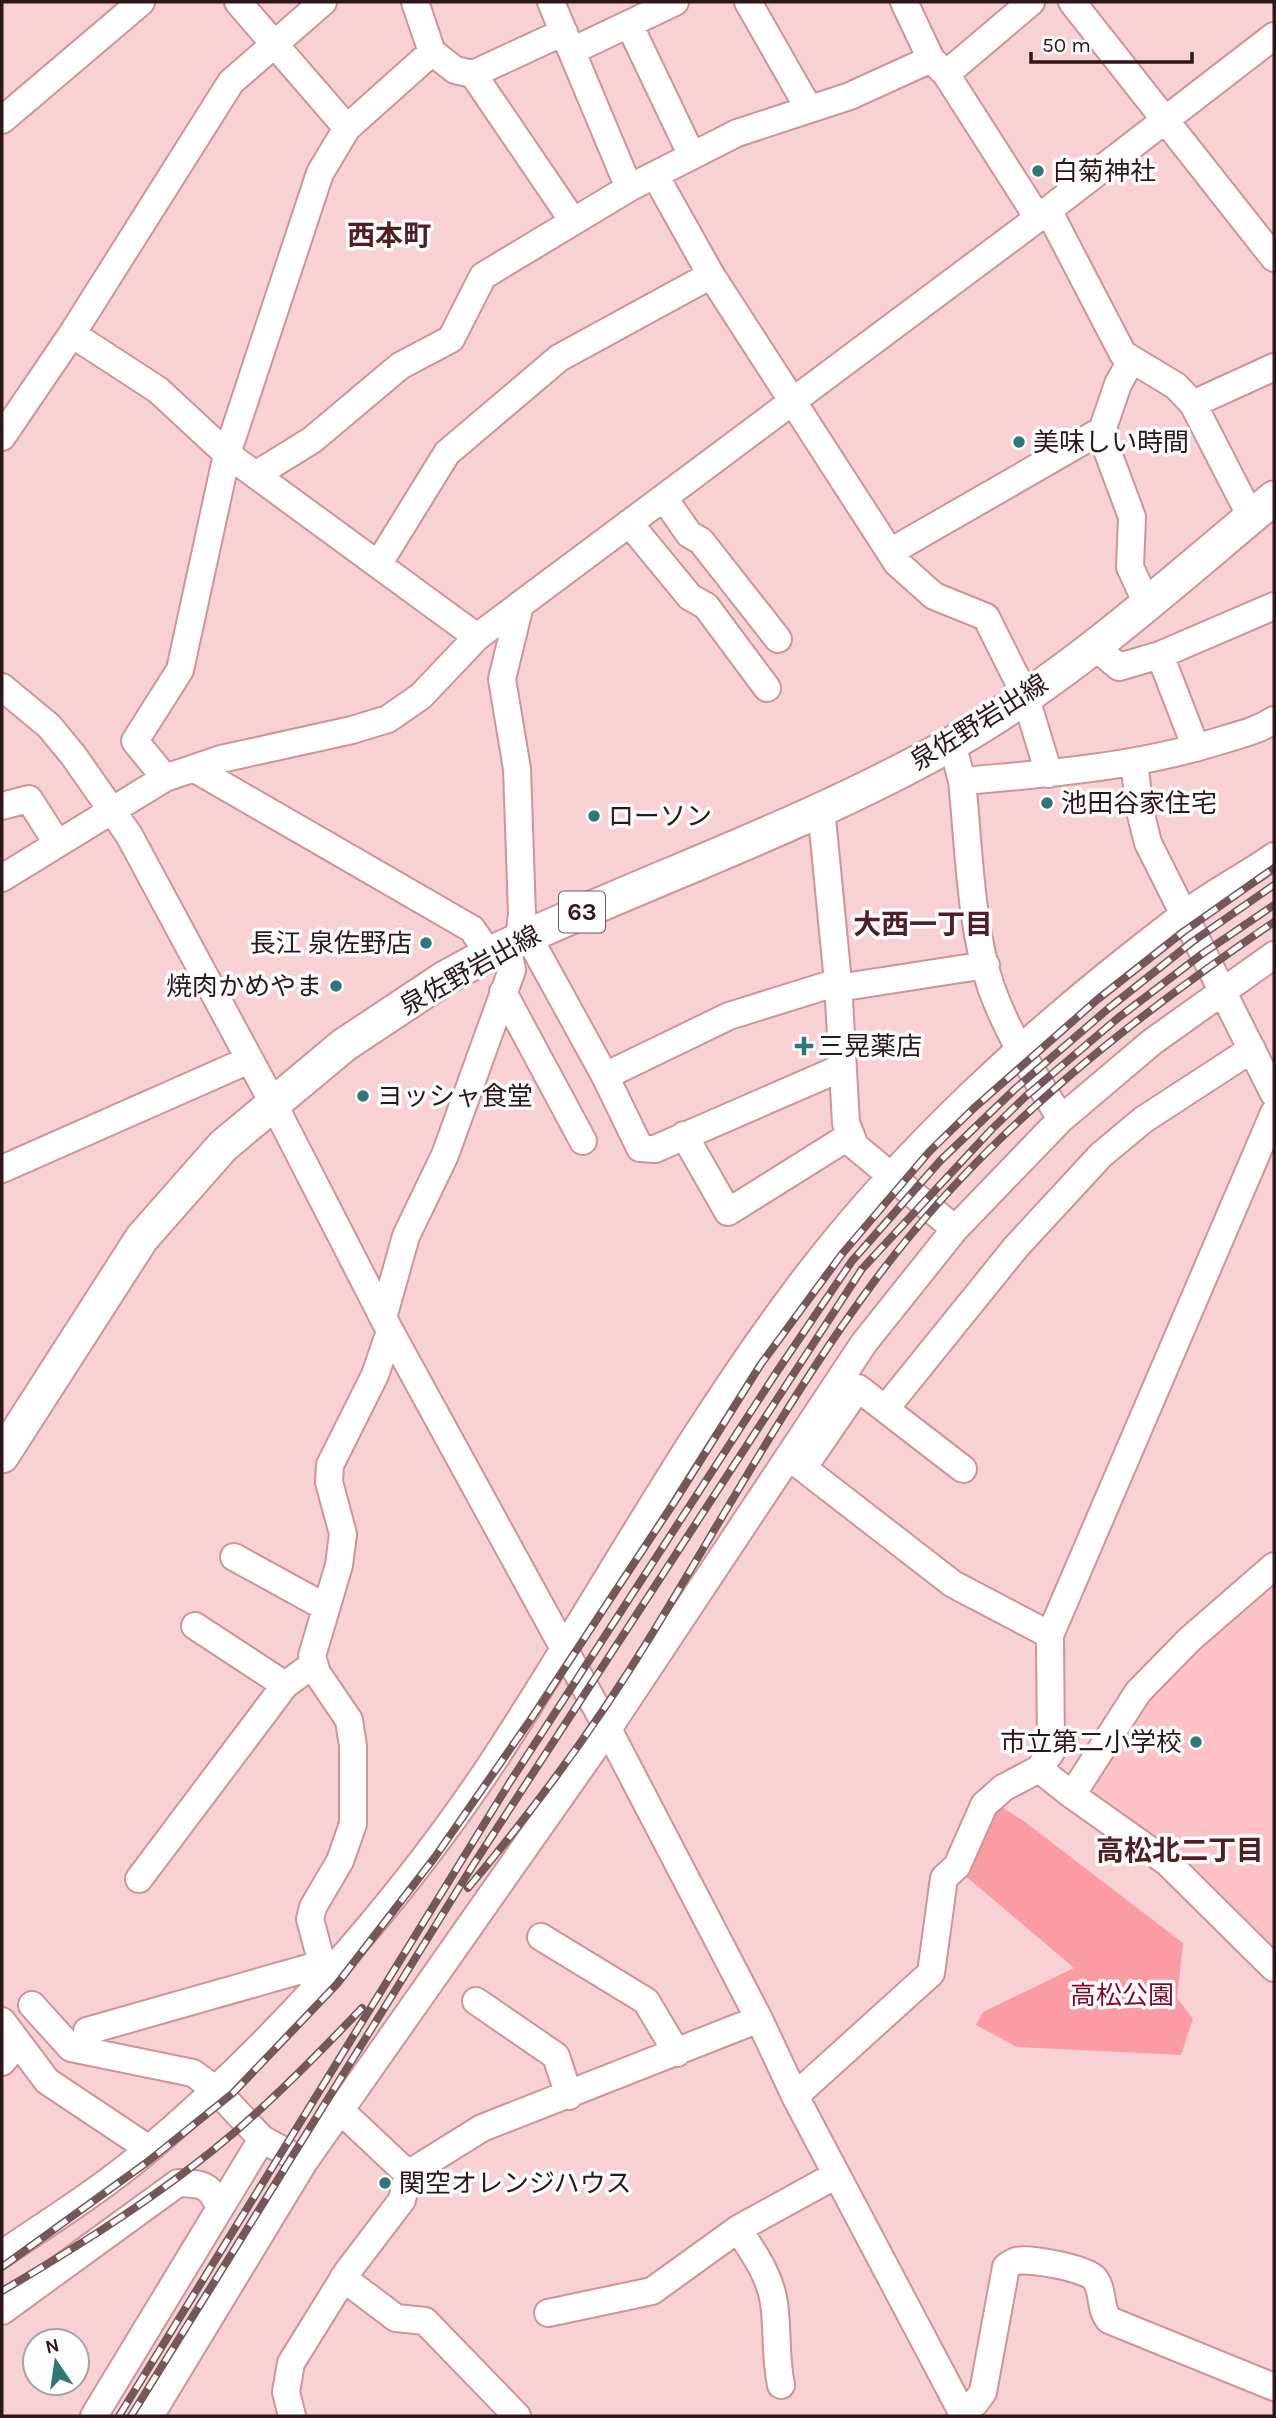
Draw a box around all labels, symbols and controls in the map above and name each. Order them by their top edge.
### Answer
scale bar [1031,21,1192,65]
text: 50 m [1042,33,1091,57]
place label: 白菊神社 [1052,156,1156,187]
marker: 白菊神社 [1030,163,1046,179]
district label: 西本町 [347,219,431,252]
place label: 美味しい時間 [1033,427,1189,458]
marker: 美味しい時間 [1011,434,1027,450]
street label: 泉佐野岩出線 [905,668,1054,777]
place label: 池田谷家住宅 [1061,788,1217,819]
marker: 池田谷家住宅 [1039,795,1055,811]
place label: ローソン [608,801,712,832]
marker: ローソン [586,808,602,824]
road number: 63 [559,891,605,932]
district label: 大西一丁目 [853,908,993,941]
street label: 泉佐野岩出線 [395,919,546,1022]
place label: 長江 泉佐野店 [250,928,412,959]
marker: 長江 泉佐野店 [418,935,434,951]
place label: 焼肉かめやま [166,971,322,1002]
marker: 焼肉かめやま [328,978,344,994]
place label: 三晃薬店 [818,1031,922,1062]
marker: 三晃薬店 [796,1038,812,1054]
place label: ヨッシャ食堂 [377,1081,533,1112]
marker: ヨッシャ食堂 [355,1088,371,1104]
place label: 市立第二小学校 [1000,1727,1182,1758]
marker: 市立第二小学校 [1188,1734,1204,1750]
district label: 高松北二丁目 [1096,1834,1264,1867]
park label: 高松公園 [1070,1980,1174,2011]
place label: 関空オレンジハウス [399,2168,631,2199]
marker: 関空オレンジハウス [377,2175,393,2191]
north arrow [21,2327,91,2397]
text: N [43,2334,62,2359]

